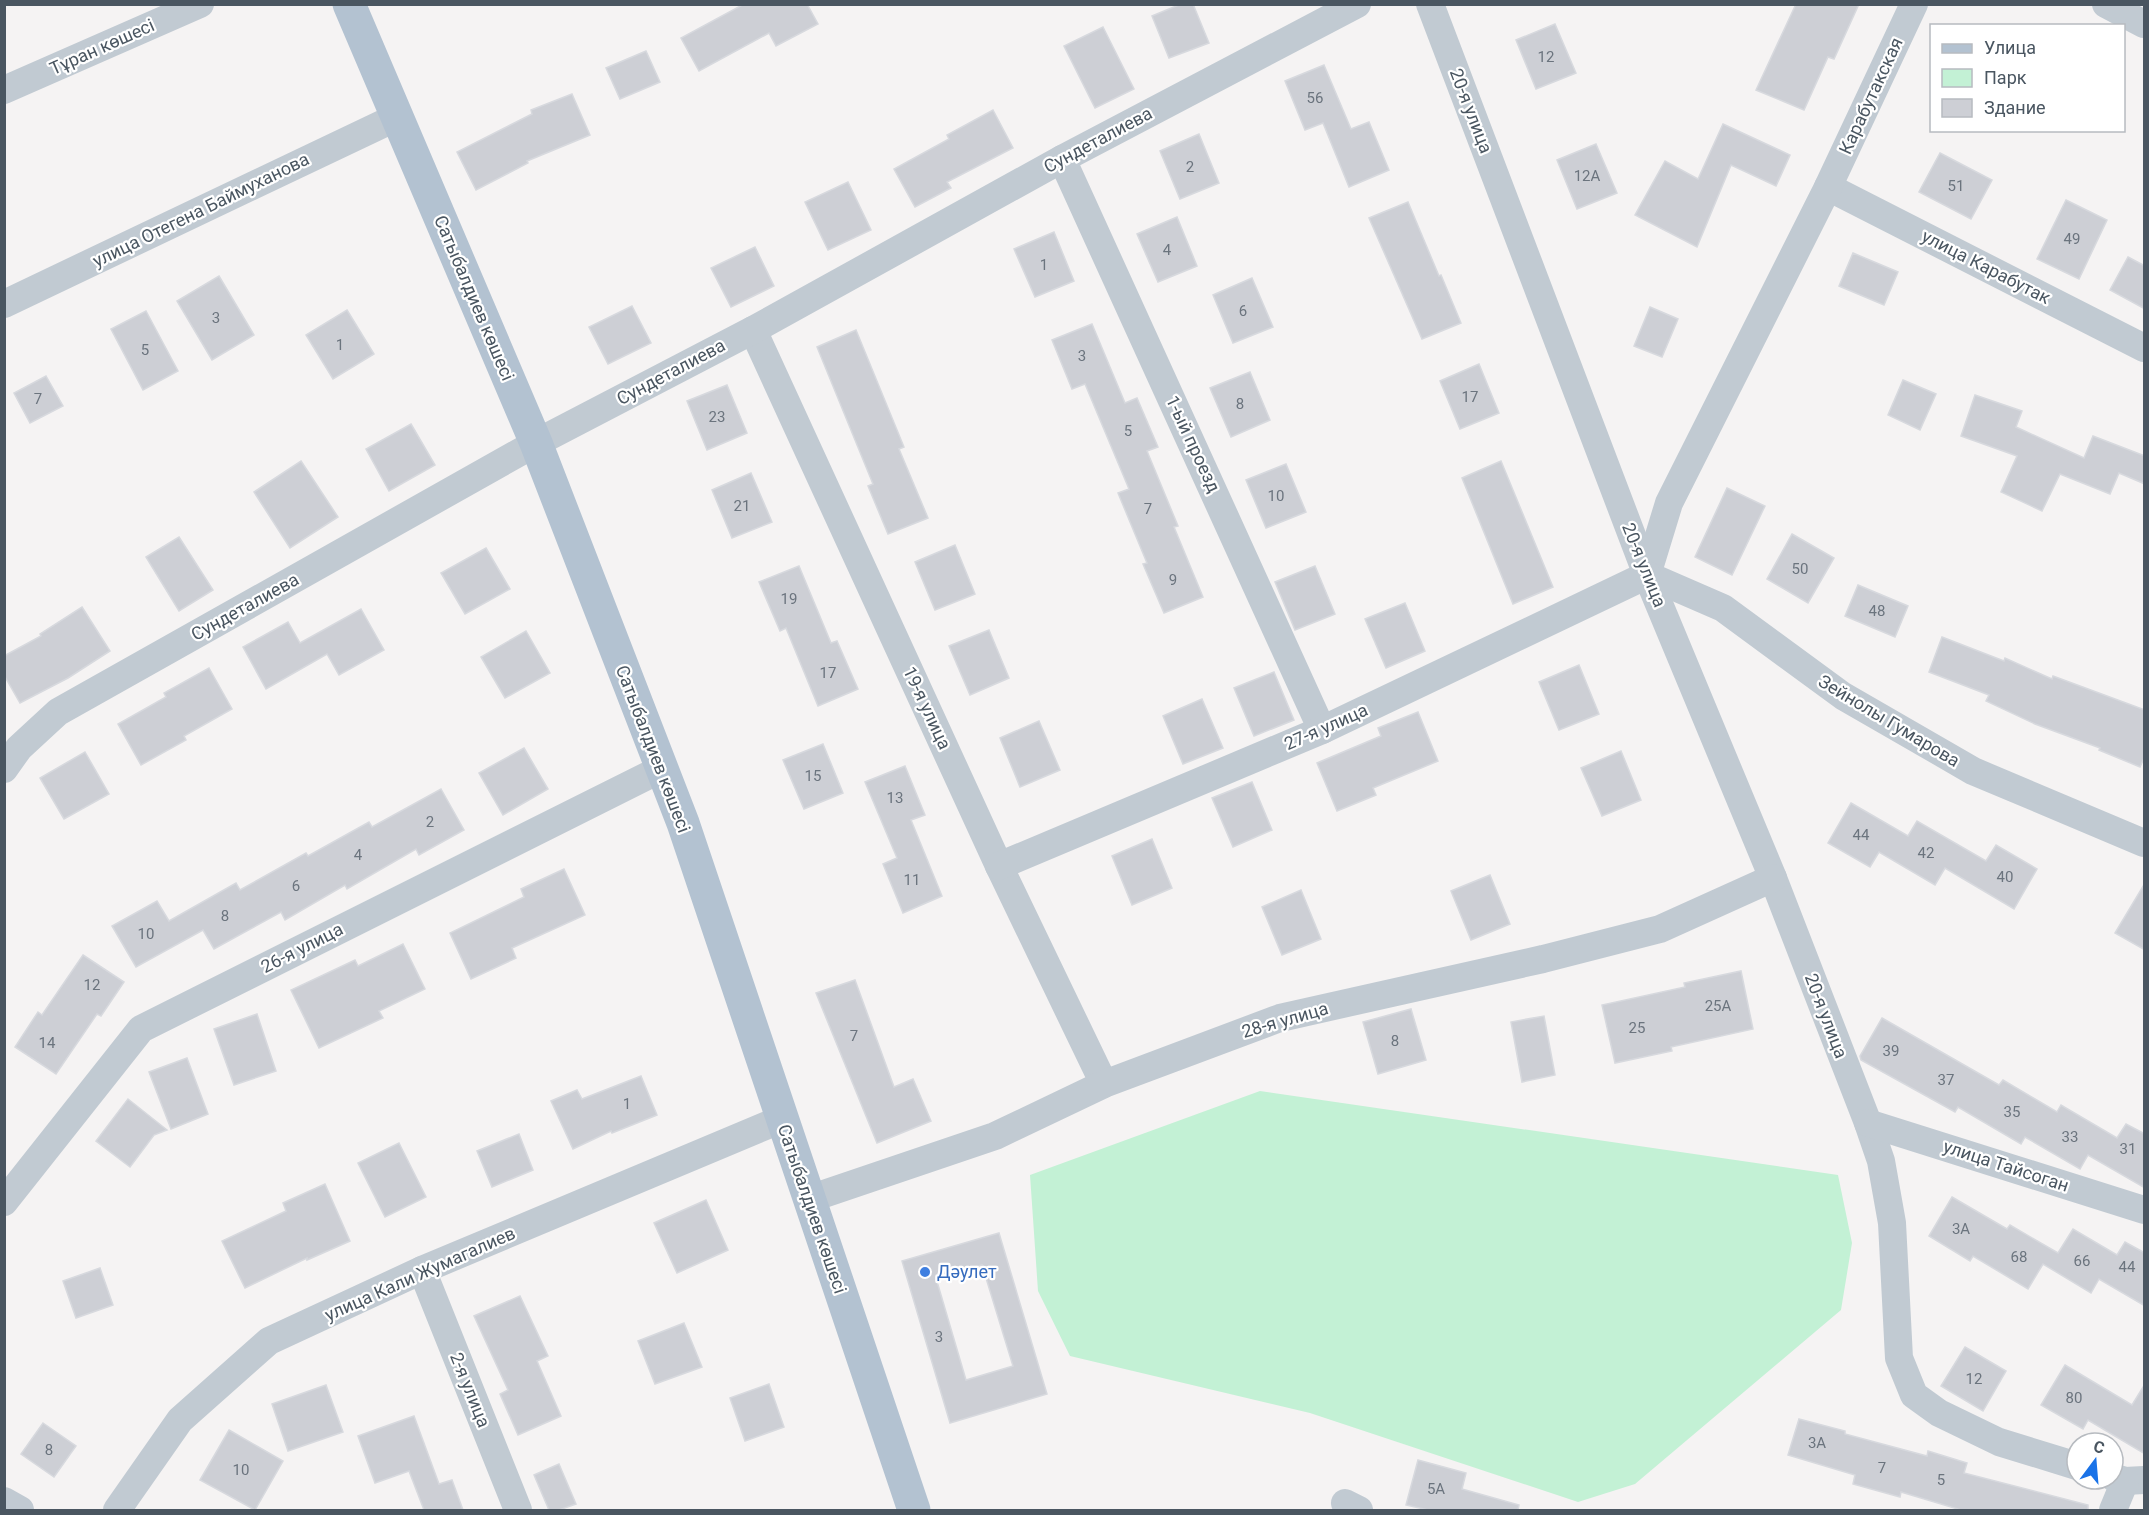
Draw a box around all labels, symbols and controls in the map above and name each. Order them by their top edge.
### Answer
street label: Тұран көшесі [46,14,157,79]
legend [1930,24,2125,132]
street label: Карабутакская [1834,34,1907,158]
text: Улица [1984,37,2036,58]
house number: 12 [1538,48,1554,66]
street label: 20-я улица [1446,66,1497,156]
text: Парк [1984,67,2027,88]
house number: 56 [1307,89,1323,107]
text: Здание [1984,97,2046,118]
street label: Сундеталиева [1040,102,1156,177]
street label: улица Отегена Баймуханова [89,148,312,271]
house number: 2 [1186,158,1194,176]
house number: 12А [1574,167,1601,185]
house number: 51 [1948,177,1964,195]
street label: Сатыбалдиев көшесі [430,212,519,384]
street label: улица Карабутак [1918,225,2054,308]
house number: 49 [2064,230,2080,248]
house number: 4 [1163,241,1172,259]
house number: 1 [1040,256,1048,274]
house number: 6 [1239,302,1247,320]
house number: 3 [212,309,220,327]
street label: Сундеталиева [613,334,729,409]
house number: 1 [336,336,344,354]
house number: 5 [141,341,149,359]
house number: 3 [1078,347,1086,365]
house number: 17 [1462,388,1478,406]
house number: 7 [34,390,42,408]
street label: 1-ый проезд [1162,392,1225,496]
house number: 8 [1236,395,1244,413]
house number: 23 [709,408,725,426]
house number: 5 [1124,422,1132,440]
house number: 10 [1268,487,1284,505]
house number: 21 [734,497,750,515]
house number: 7 [1144,500,1152,518]
street label: 20-я улица [1618,520,1671,610]
house number: 50 [1792,560,1808,578]
street label: Сундеталиева [187,568,302,645]
house number: 9 [1169,571,1177,589]
house number: 19 [781,590,797,608]
house number: 48 [1869,602,1885,620]
street label: Сатыбалдиев көшесі [612,662,695,835]
street label: 19-я улица [899,663,956,753]
house number: 17 [820,664,836,682]
street label: Зейнолы Гумарова [1815,670,1964,771]
street label: 27-я улица [1281,699,1371,754]
house number: 15 [805,767,821,785]
house number: 13 [887,789,903,807]
house number: 2 [426,813,434,831]
house number: 44 [1853,826,1870,844]
house number: 42 [1918,844,1934,862]
house number: 4 [354,846,363,864]
house number: 40 [1997,868,2013,886]
house number: 11 [904,871,920,889]
house number: 6 [292,877,300,895]
house number: 8 [221,907,229,925]
street label: 26-я улица [257,918,346,977]
house number: 10 [138,925,154,943]
street label: 20-я улица [1801,971,1852,1061]
house number: 12 [84,976,100,994]
street label: 28-я улица [1239,997,1331,1042]
house number: 25А [1705,997,1732,1015]
house number: 25 [1629,1019,1645,1037]
house number: 7 [850,1027,858,1045]
house number: 8 [1391,1032,1399,1050]
house number: 14 [39,1034,56,1052]
house number: 39 [1883,1042,1899,1060]
house number: 37 [1938,1071,1954,1089]
house number: 1 [623,1095,631,1113]
house number: 35 [2004,1103,2020,1121]
street label: Сатыбалдиев көшесі [774,1122,851,1296]
house number: 33 [2062,1128,2078,1146]
street label: улица Тайсоган [1941,1135,2072,1196]
house number: 31 [2120,1140,2136,1158]
house number: 3А [1952,1220,1970,1238]
street label: улица Кали Жумагалиев [321,1222,518,1325]
house number: 68 [2011,1248,2027,1266]
house number: 66 [2074,1252,2090,1270]
house number: 44 [2119,1258,2136,1276]
place label: Дәулет [937,1261,997,1282]
marker: Дәулет [918,1265,932,1279]
house number: 3 [935,1328,943,1346]
street label: 2-я улица [446,1349,495,1430]
house number: 12 [1966,1370,1982,1388]
house number: 80 [2066,1389,2082,1407]
north arrow [2065,1431,2125,1491]
house number: 3А [1808,1434,1826,1452]
text: С [2091,1436,2107,1458]
house number: 8 [45,1441,53,1459]
house number: 7 [1878,1459,1886,1477]
house number: 10 [233,1461,249,1479]
house number: 5 [1937,1471,1945,1489]
house number: 5А [1427,1480,1445,1498]

